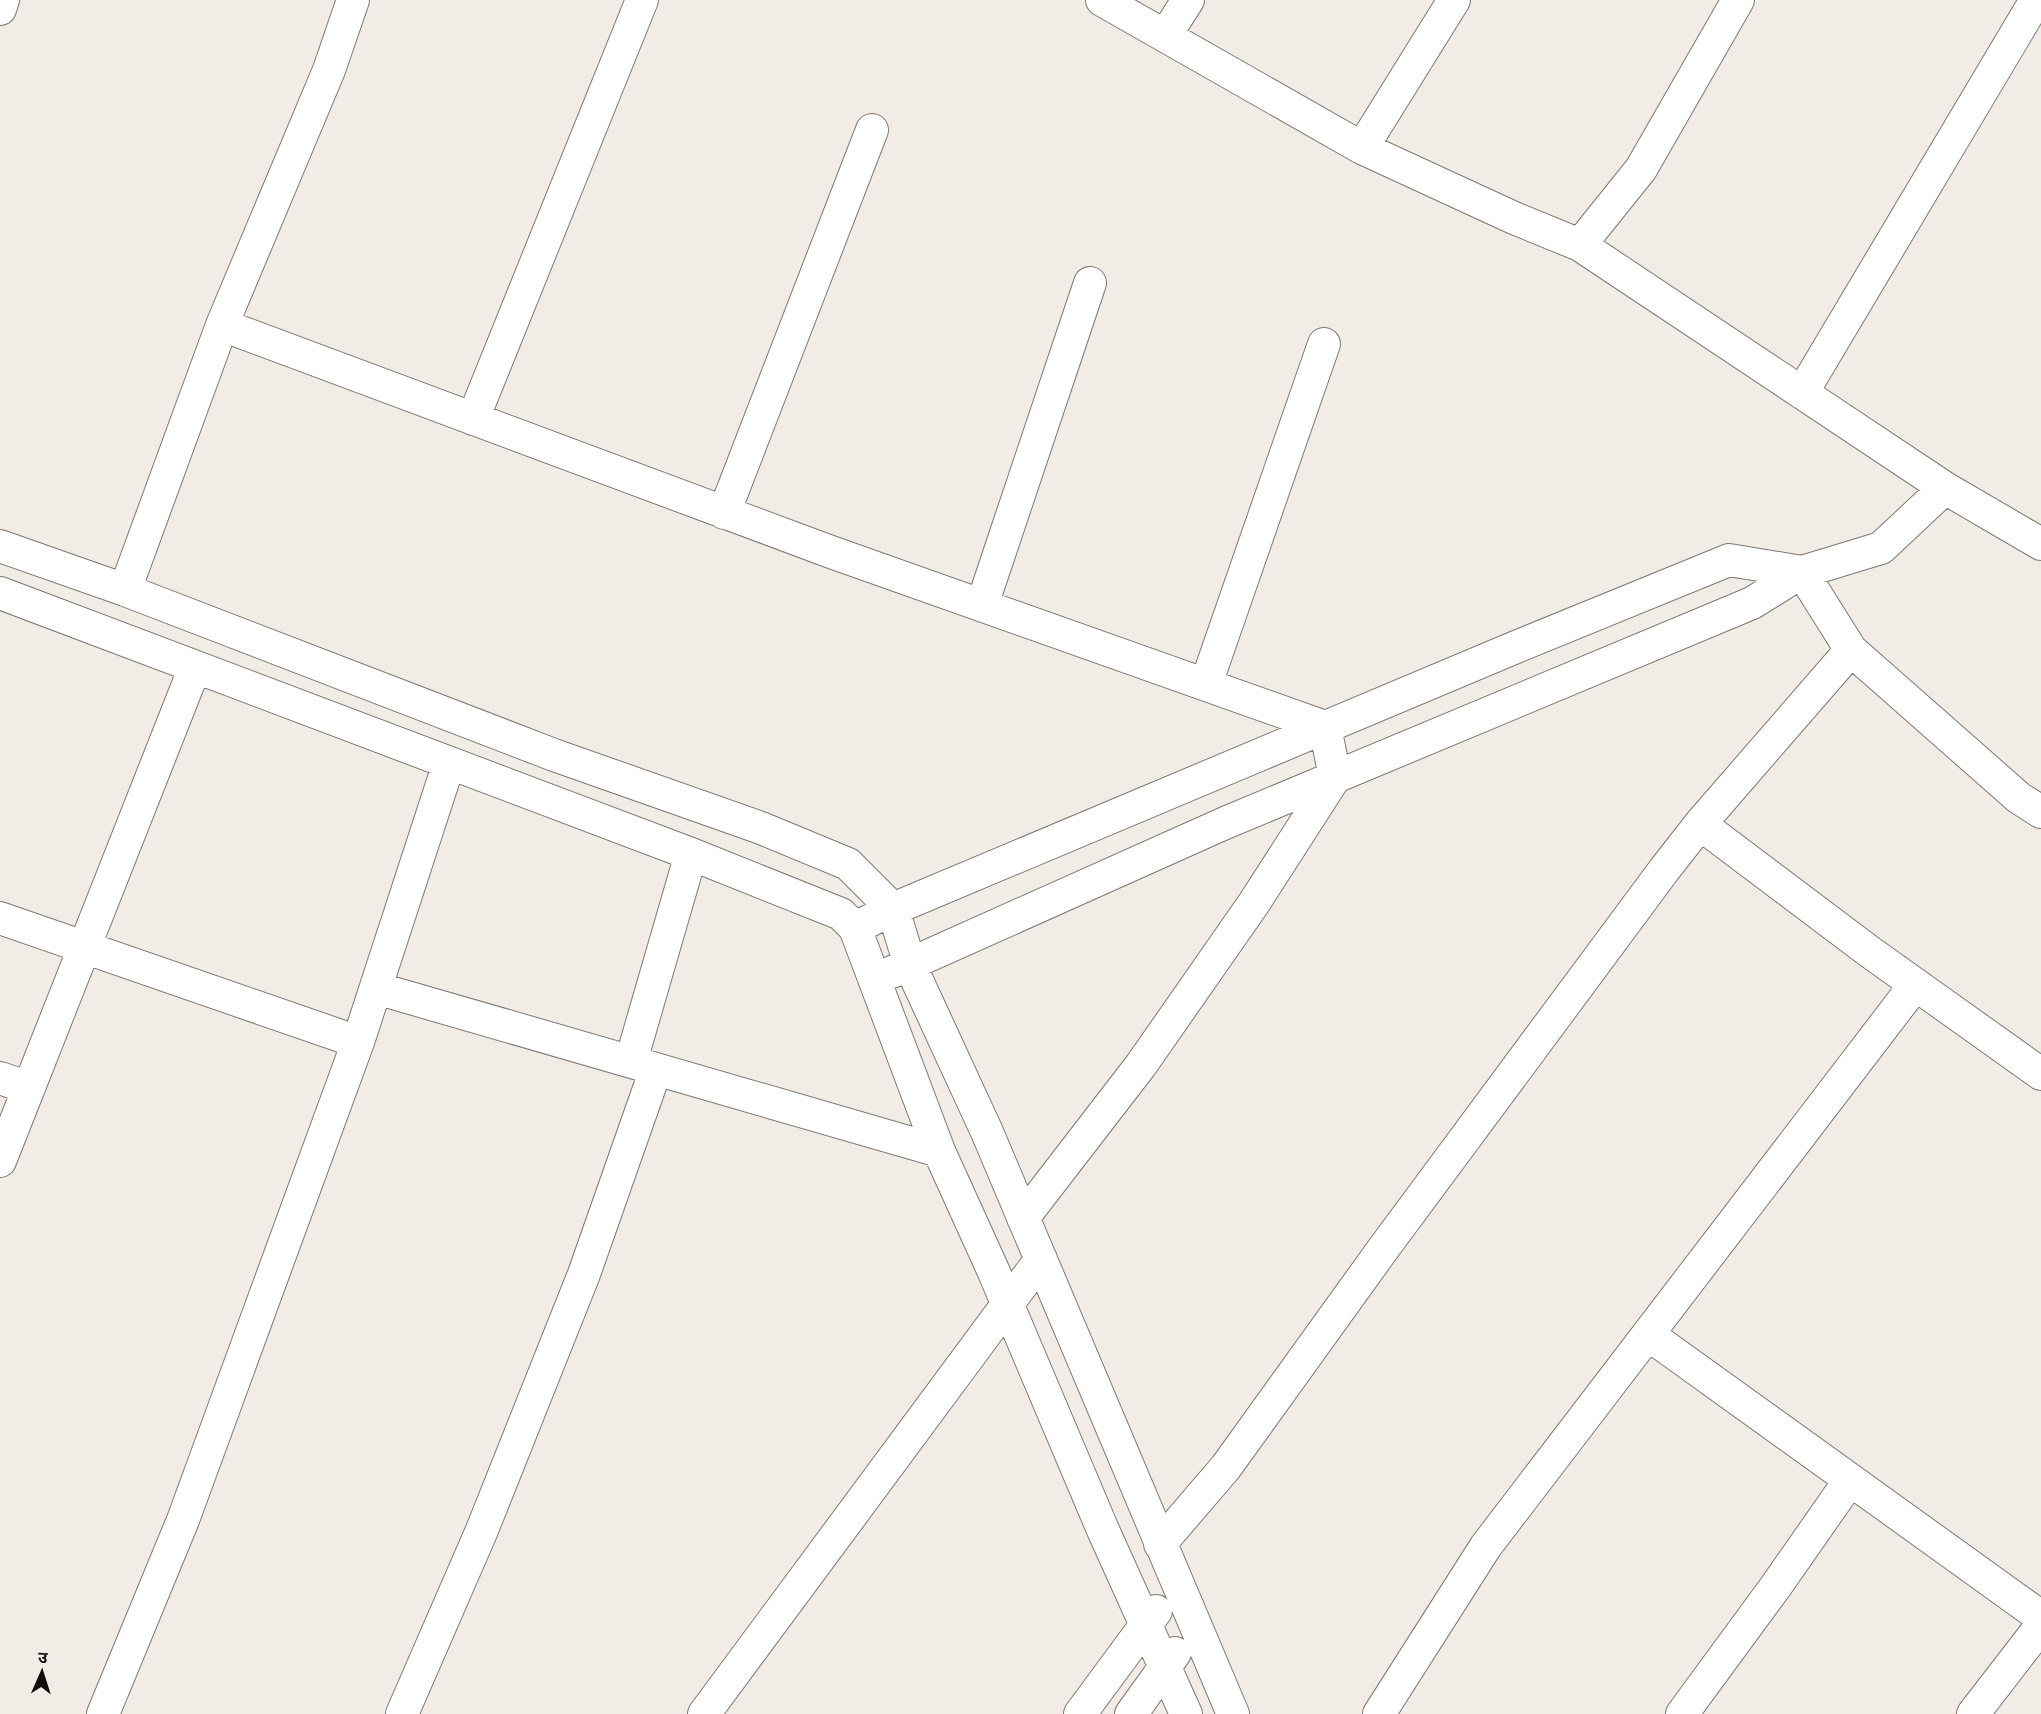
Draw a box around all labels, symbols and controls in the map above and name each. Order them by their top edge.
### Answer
north arrow [12,1642,72,1702]
text: उ [38,1646,49,1667]

